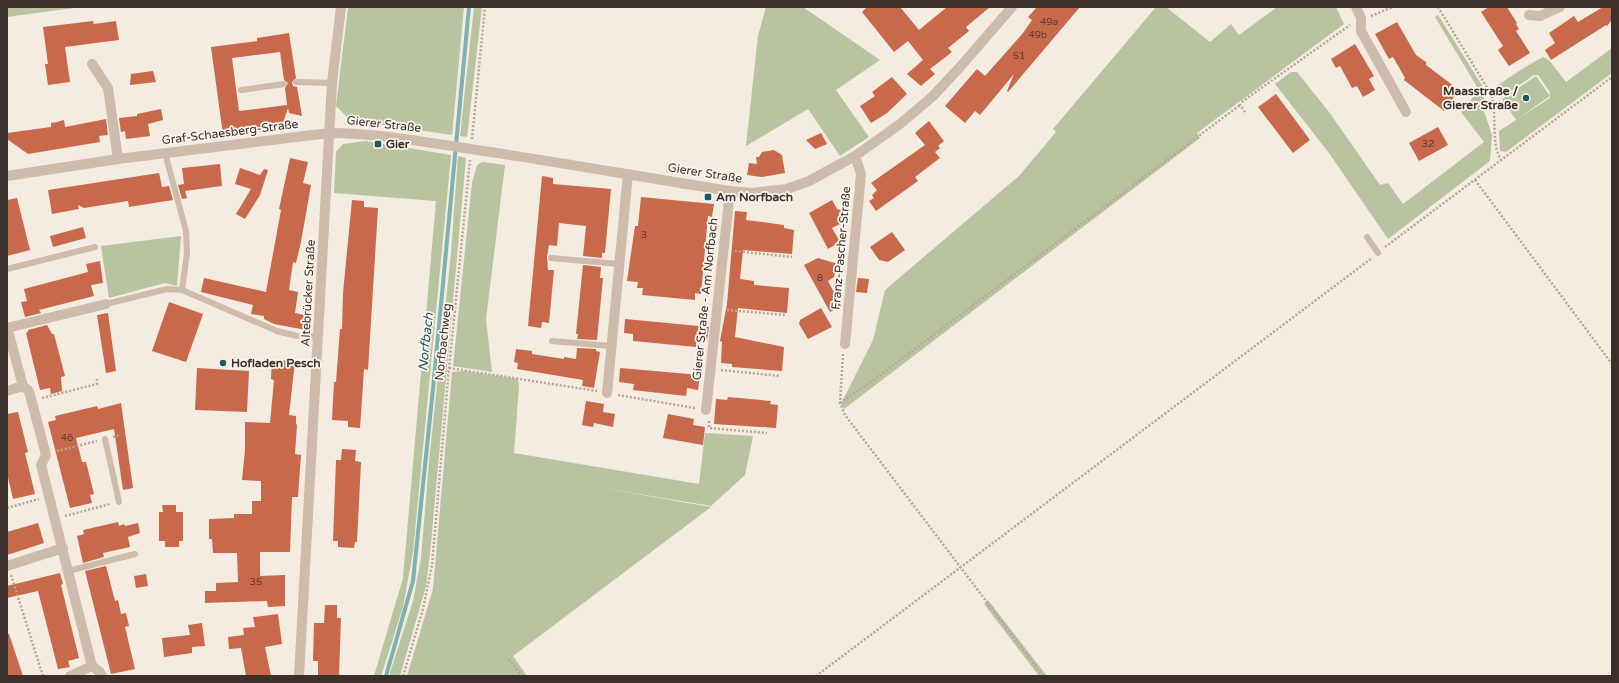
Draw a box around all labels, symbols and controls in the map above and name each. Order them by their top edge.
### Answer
house number: 49a [1040,16,1058,28]
house number: 49b [1029,29,1047,41]
house number: 51 [1013,50,1025,62]
place label: Maasstraße / Gierer Straße [1443,84,1518,112]
marker: Maasstraße / Gierer Straße [1521,93,1531,103]
street label: Gierer Straße [346,113,422,135]
street label: Graf-Schaesberg-Straße [161,117,299,147]
place label: Gier [386,137,410,151]
house number: 32 [1422,138,1434,150]
marker: Gier [373,139,383,149]
street label: Gierer Straße [667,160,743,186]
street label: Franz-Pascher-Straße [829,186,853,310]
place label: Am Norfbach [716,190,793,204]
marker: Am Norfbach [703,192,713,202]
street label: Gierer Straße - Am Norfbach [690,217,720,381]
house number: 3 [641,229,647,241]
street label: Altebrücker Straße [298,239,318,347]
house number: 8 [817,272,823,284]
street label: Norfbachweg [432,303,454,381]
water label: Norfbach [415,311,437,372]
place label: Hofladen Pesch [231,356,320,370]
marker: Hofladen Pesch [218,358,228,368]
house number: 46 [61,432,73,444]
house number: 35 [250,576,262,588]

